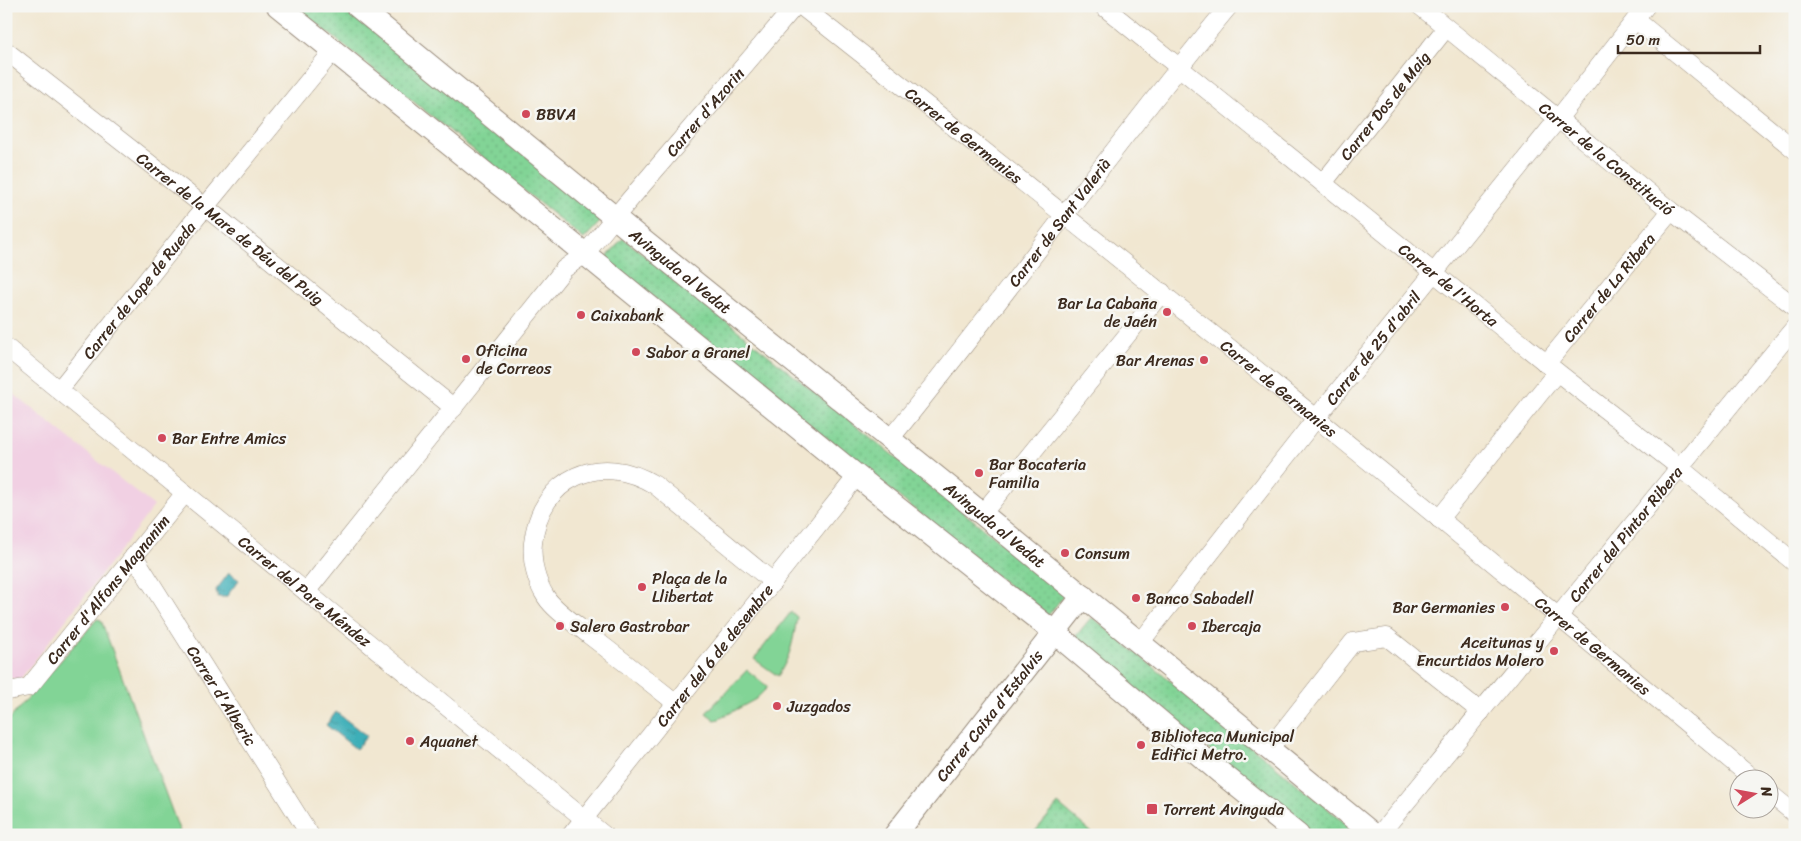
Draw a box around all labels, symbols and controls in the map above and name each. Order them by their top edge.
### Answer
scale bar [1618,22,1761,54]
text: 50 m [1626,27,1661,53]
street label: Carrer Dos de Maig [1332,44,1438,167]
street label: Carrer d'Azorin [658,61,752,164]
street label: Carrer de Germanies [898,79,1030,192]
street label: Carrer de la Constitució [1532,94,1681,224]
place label: BBVA [536,100,576,129]
marker: BBVA [520,108,532,120]
street label: Carrer de la Mare de Déu del Puig [130,144,331,313]
street label: Carrer de Sant Valerià [1000,151,1119,294]
street label: Carrer de Lope de Rueda [75,215,204,366]
street label: Avinguda al Vedat [622,220,738,322]
street label: Carrer de La Ribera [1555,226,1663,349]
street label: Carrer de l'Horta [1392,235,1506,335]
street label: Carrer de 25 d'abril [1318,284,1429,412]
place label: Bar La Cabaña de Jaén [1057,289,1158,336]
place label: Caixabank [591,301,664,330]
marker: Bar La Cabaña de Jaén [1161,306,1173,318]
marker: Caixabank [575,309,587,321]
street label: Carrer de Germanies [1214,332,1344,446]
place label: Oficina de Correos [476,336,552,383]
place label: Sabor a Granel [646,338,750,367]
marker: Sabor a Granel [630,346,642,358]
place label: Bar Arenas [1116,346,1195,375]
marker: Oficina de Correos [460,353,472,365]
marker: Bar Arenas [1198,354,1210,366]
place label: Bar Entre Amics [172,424,287,453]
marker: Bar Entre Amics [156,432,168,444]
place label: Bar Bocateria Familia [989,450,1086,497]
street label: Carrer del Pintor Ribera [1561,459,1691,609]
marker: Bar Bocateria Familia [973,467,985,479]
street label: Avinguda al Vedat [936,473,1052,576]
street label: Carrer d'Alfons Magnanim [38,508,178,671]
street label: Carrer del Pare Méndez [231,528,379,655]
place label: Consum [1075,539,1130,568]
marker: Consum [1059,547,1071,559]
place label: Plaça de la Llibertat [652,564,727,611]
street label: Carrer del 6 de desembre [648,577,781,734]
marker: Plaça de la Llibertat [636,581,648,593]
place label: Banco Sabadell [1146,584,1254,613]
street label: Carrer de Germanies [1528,589,1658,703]
marker: Banco Sabadell [1130,592,1142,604]
place label: Bar Germanies [1392,593,1496,622]
marker: Bar Germanies [1499,601,1511,613]
place label: Salero Gastrobar [570,612,690,641]
place label: Ibercaja [1201,612,1261,641]
marker: Salero Gastrobar [554,620,566,632]
marker: Ibercaja [1186,620,1198,632]
place label: Aceitunas y Encurtidos Molero [1416,628,1545,675]
street label: Carrer d'Alberic [179,639,265,752]
street label: Carrer Caixa d'Estalvis [928,643,1051,788]
marker: Aceitunas y Encurtidos Molero [1548,645,1560,657]
place label: Juzgados [786,692,851,721]
marker: Juzgados [771,700,783,712]
place label: Biblioteca Municipal Edifici Metro. [1151,722,1295,769]
place label: Aquanet [419,727,478,756]
marker: Aquanet [404,735,416,747]
marker: Biblioteca Municipal Edifici Metro. [1135,739,1147,751]
north arrow [1728,768,1778,818]
text: N [1753,783,1780,799]
place label: Torrent Avinguda [1163,795,1285,824]
marker: Torrent Avinguda [1145,802,1159,816]

